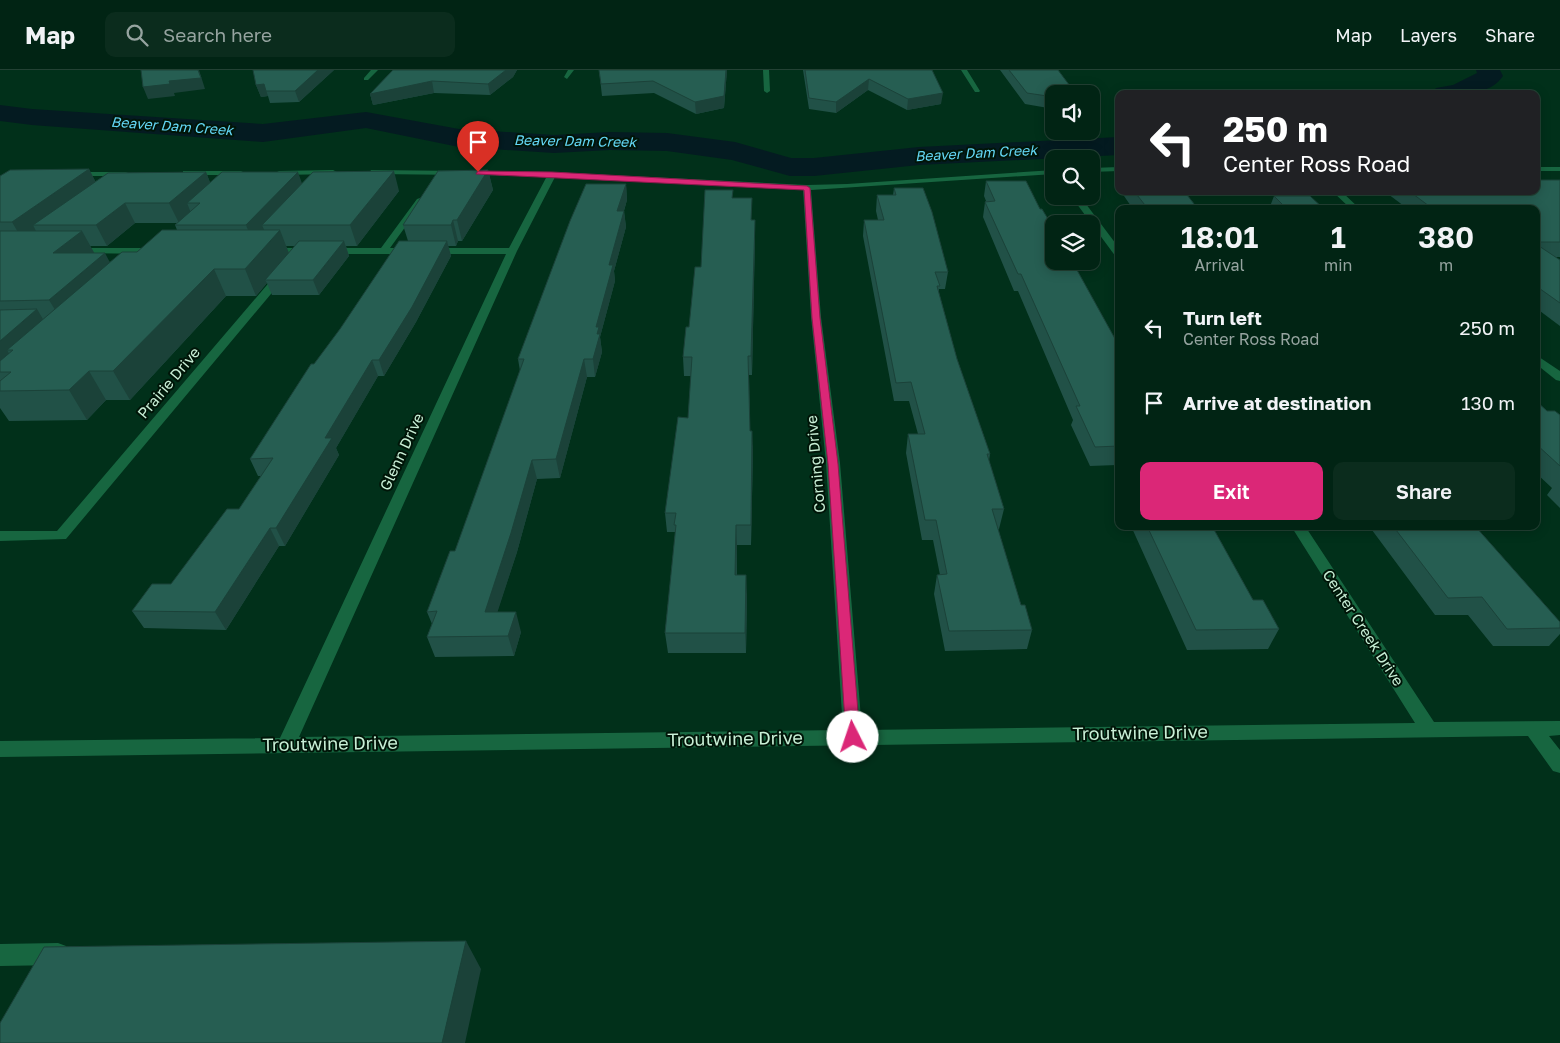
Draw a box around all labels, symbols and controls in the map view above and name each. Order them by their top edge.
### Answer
search box [105,12,455,57]
text: Map [25,20,75,49]
icon: search [123,21,151,49]
text: Search here [163,23,272,46]
text: Map [1335,24,1372,46]
text: Layers [1400,24,1457,46]
text: Share [1485,24,1535,46]
map controls [1045,85,1100,270]
button: sound [1045,85,1100,140]
text: 250 m [1223,108,1328,150]
icon: left [1140,110,1205,175]
water label: Beaver Dam Creek [110,113,236,138]
pin [457,121,499,172]
icon: arrive [464,128,492,156]
water label: Beaver Dam Creek [514,131,638,150]
water label: Beaver Dam Creek [914,141,1040,164]
button: search [1045,150,1100,205]
text: Center Ross Road [1223,150,1410,177]
button: layers [1045,215,1100,270]
text: 18:01 [1181,219,1258,255]
text: 1 [1331,219,1346,255]
text: 380 [1418,219,1474,255]
text: Arrival [1194,255,1245,275]
text: min [1324,255,1352,275]
text: m [1439,255,1453,275]
text: Turn left [1183,306,1262,329]
icon: left [1140,314,1168,342]
text: 250 m [1460,316,1515,339]
text: Center Ross Road [1183,329,1319,349]
street label: Prairie Drive [133,343,203,422]
icon: arrive [1140,389,1168,417]
text: Arrive at destination [1183,391,1371,414]
text: 130 m [1461,391,1515,414]
street label: Glenn Drive [375,410,427,493]
street label: Corning Drive [802,414,828,514]
button: Exit [1140,462,1323,520]
button: Share [1333,462,1515,520]
street label: Center Creek Drive [1320,566,1408,689]
position arrow [826,710,878,762]
street label: Troutwine Drive [1072,720,1208,744]
street label: Troutwine Drive [667,726,803,750]
street label: Troutwine Drive [262,731,398,755]

